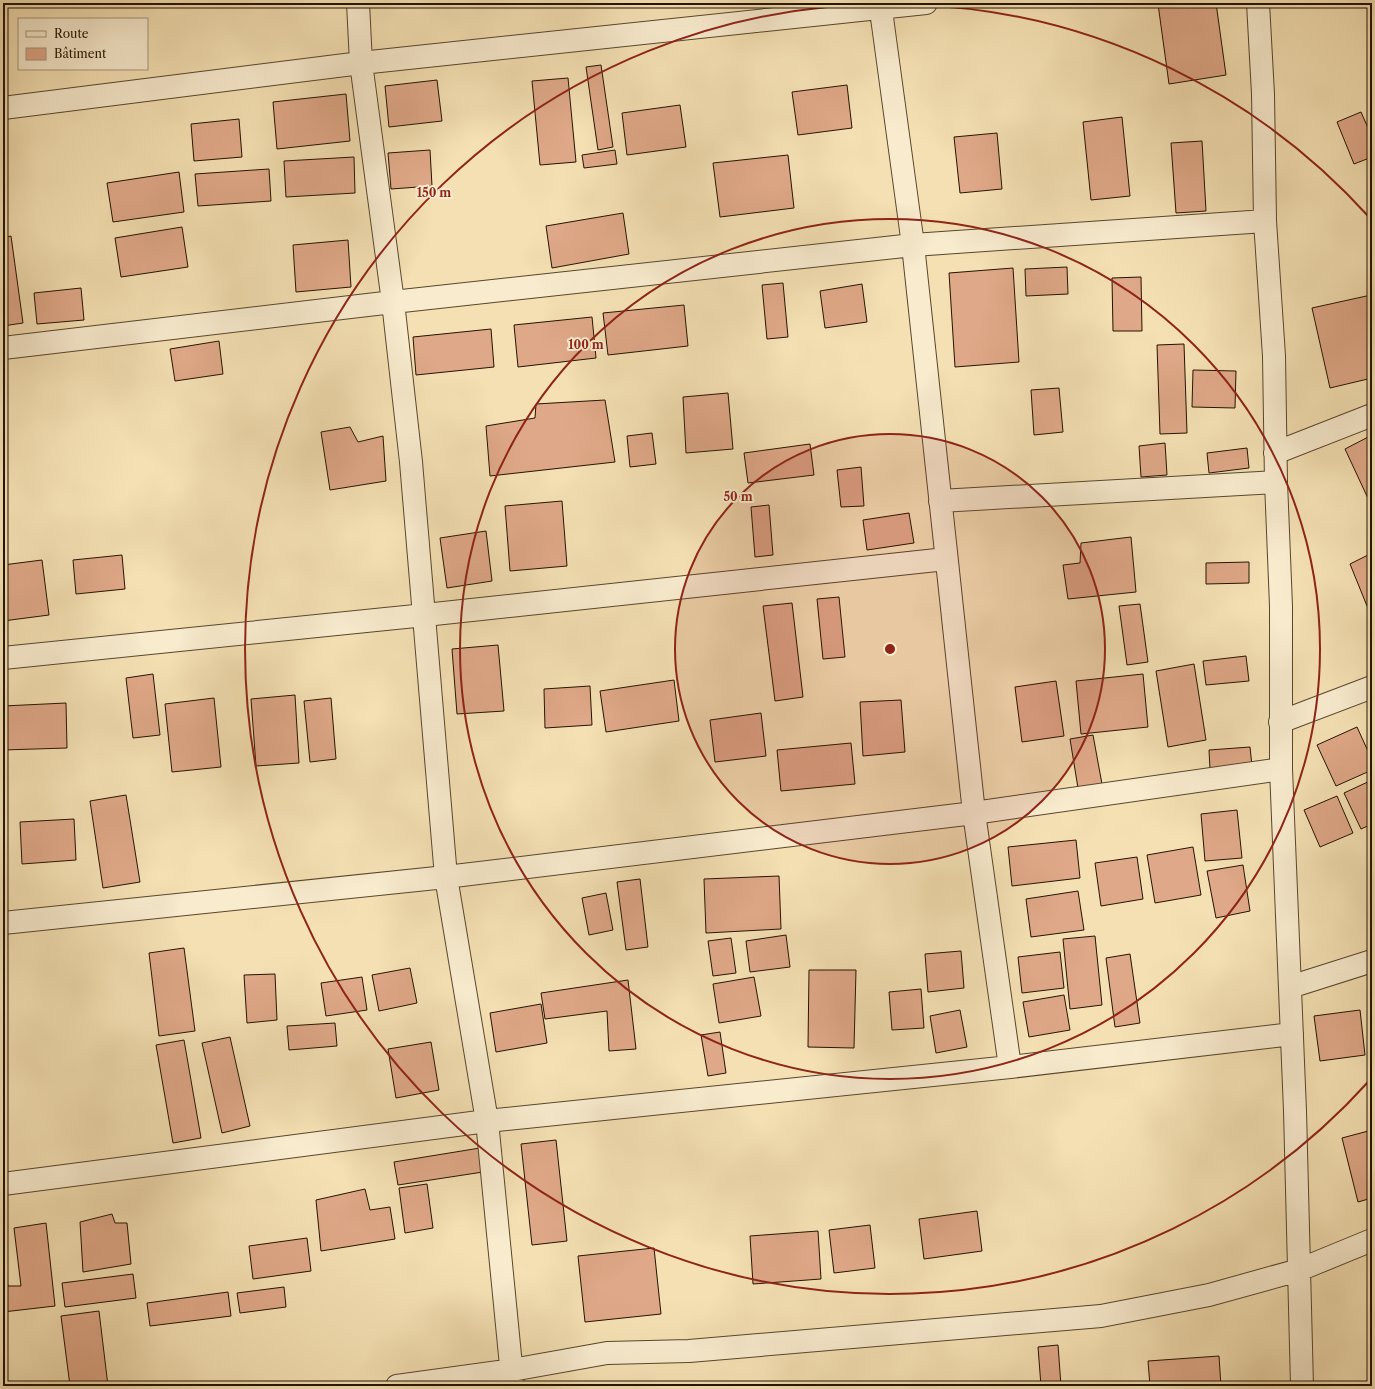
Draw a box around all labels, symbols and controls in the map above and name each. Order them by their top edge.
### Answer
legend [18,18,148,70]
text: Route [54,26,89,41]
text: Bâtiment [54,46,107,61]
text: 150 m [417,185,451,200]
text: 100 m [568,337,604,352]
text: 50 m [723,489,753,504]
centre of rings [883,642,897,656]

